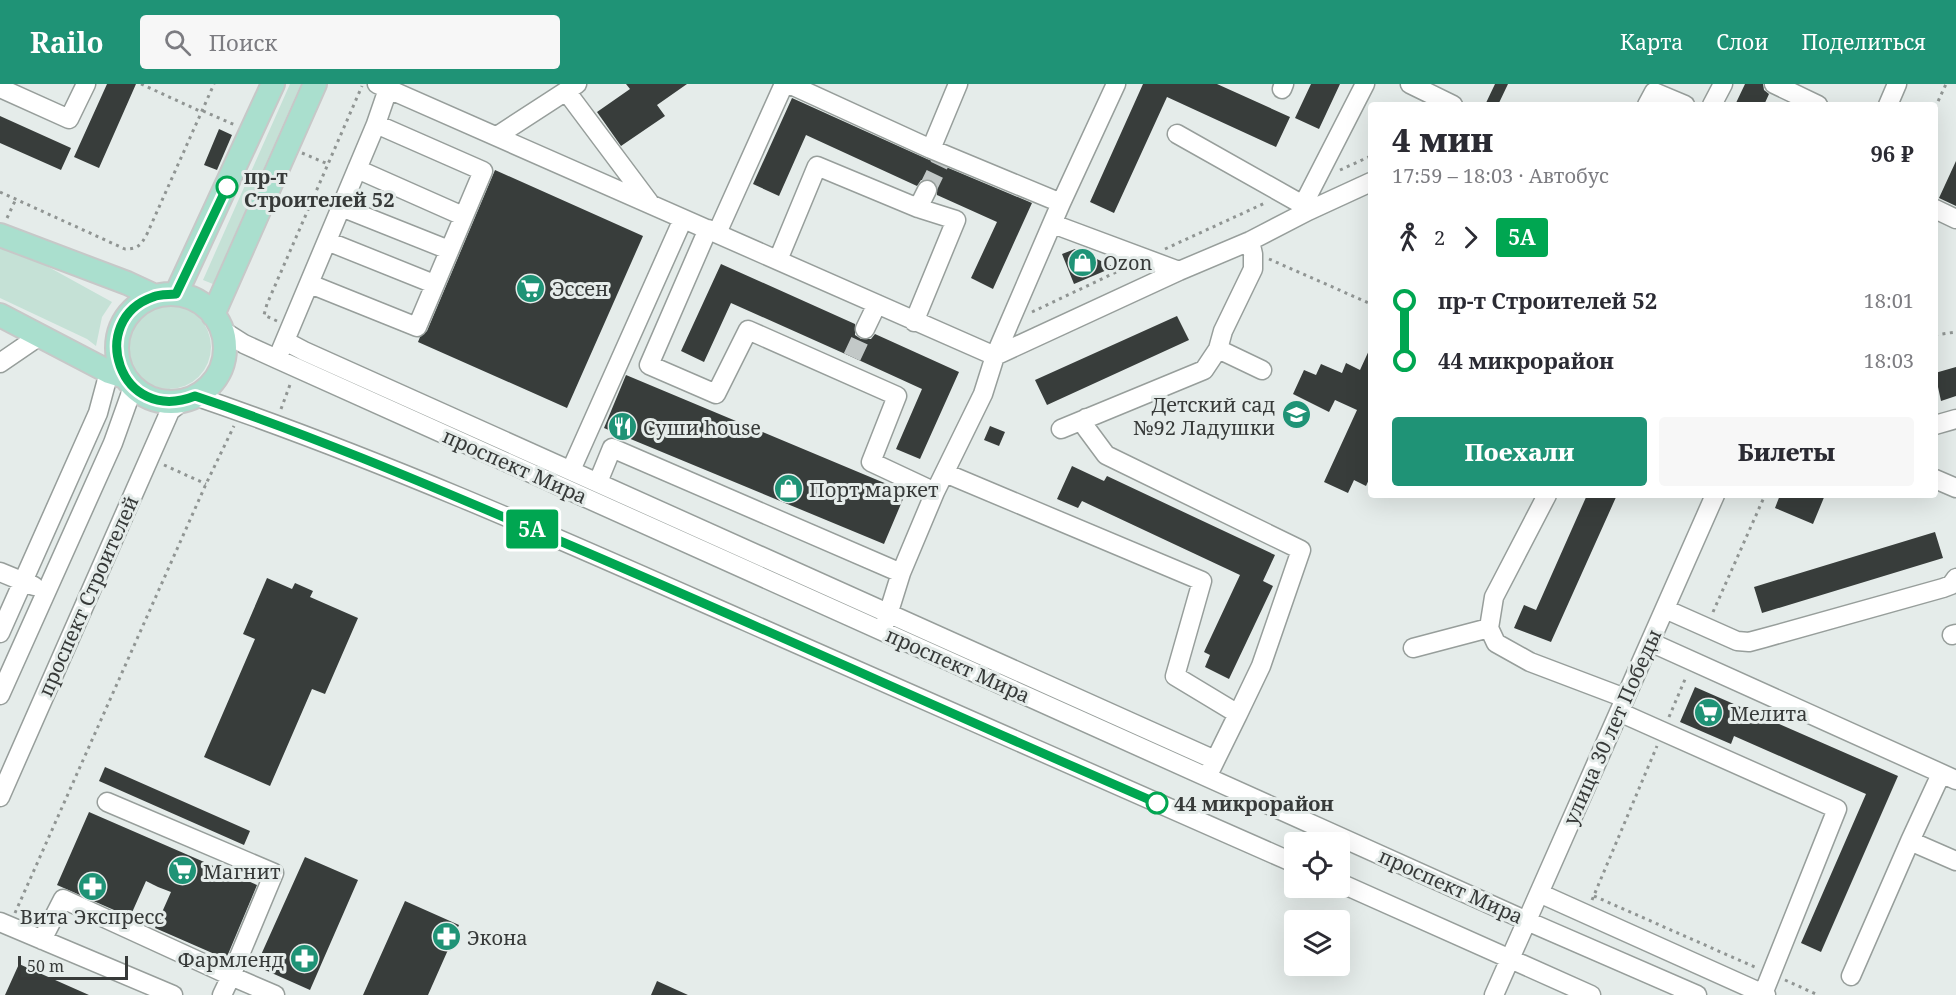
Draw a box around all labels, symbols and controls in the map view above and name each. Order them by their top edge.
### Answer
search box [140,15,560,69]
text: Railo [30,23,104,61]
icon: search [161,26,194,59]
text: Поиск [209,27,277,57]
text: Карта [1620,28,1683,56]
text: Слои [1716,28,1768,56]
text: Поделиться [1801,28,1926,56]
text: 4 мин [1392,117,1493,162]
text: 96 ₽ [1870,138,1914,168]
text: 17:59 – 18:03 · Автобус [1392,162,1609,189]
place label: пр-т Строителей 52 [244,163,394,213]
marker: пр-т Строителей 52 [216,176,238,198]
icon: walk [1392,221,1425,254]
icon: forward [1454,221,1487,254]
text: 5А [1508,223,1536,251]
text: 2 [1434,224,1445,251]
shop icon: Ozon [1066,246,1098,278]
place label: Ozon [1103,249,1153,276]
supermarket icon: Эссен [515,272,547,304]
place label: Эссен [552,275,608,302]
text: пр-т Строителей 52 [1438,285,1657,315]
text: 18:01 [1864,287,1914,314]
text: 44 микрорайон [1438,345,1614,375]
text: 18:03 [1864,347,1914,374]
place label: Детский сад №92 Ладушки [1133,391,1275,441]
school or university icon: Детский сад №92 Ладушки [1280,399,1312,431]
restaurant icon: Суши house [606,411,638,443]
place label: Суши house [643,414,761,441]
button: Поехали [1392,417,1647,486]
button: Билеты [1659,417,1914,486]
street label: проспект Мира [438,422,592,510]
shop icon: Порт маркет [772,473,804,505]
place label: Порт маркет [809,476,939,503]
street label: проспект Строителей [31,491,145,701]
line badge: 5А [505,510,559,548]
text: 5А [518,515,546,543]
street label: проспект Мира [881,621,1035,709]
street label: улица 30 лет Победы [1557,625,1667,829]
supermarket icon: Мелита [1693,697,1725,729]
place label: Мелита [1730,700,1808,727]
place label: 44 микрорайон [1174,790,1334,817]
marker: 44 микрорайон [1146,792,1168,814]
map controls [1284,832,1350,976]
button: locate [1284,832,1350,898]
street label: проспект Мира [1374,842,1528,930]
supermarket icon: Магнит [166,855,198,887]
place label: Магнит [203,858,281,885]
pharmacy icon: Вита Экспресс [76,870,108,902]
place label: Вита Экспресс [20,903,164,930]
button: layers [1284,910,1350,976]
pharmacy icon: Экона [430,921,462,953]
place label: Экона [467,924,528,951]
pharmacy icon: Фармленд [289,943,321,975]
place label: Фармленд [178,946,284,973]
scale bar [18,953,128,980]
text: 50 m [27,955,64,977]

